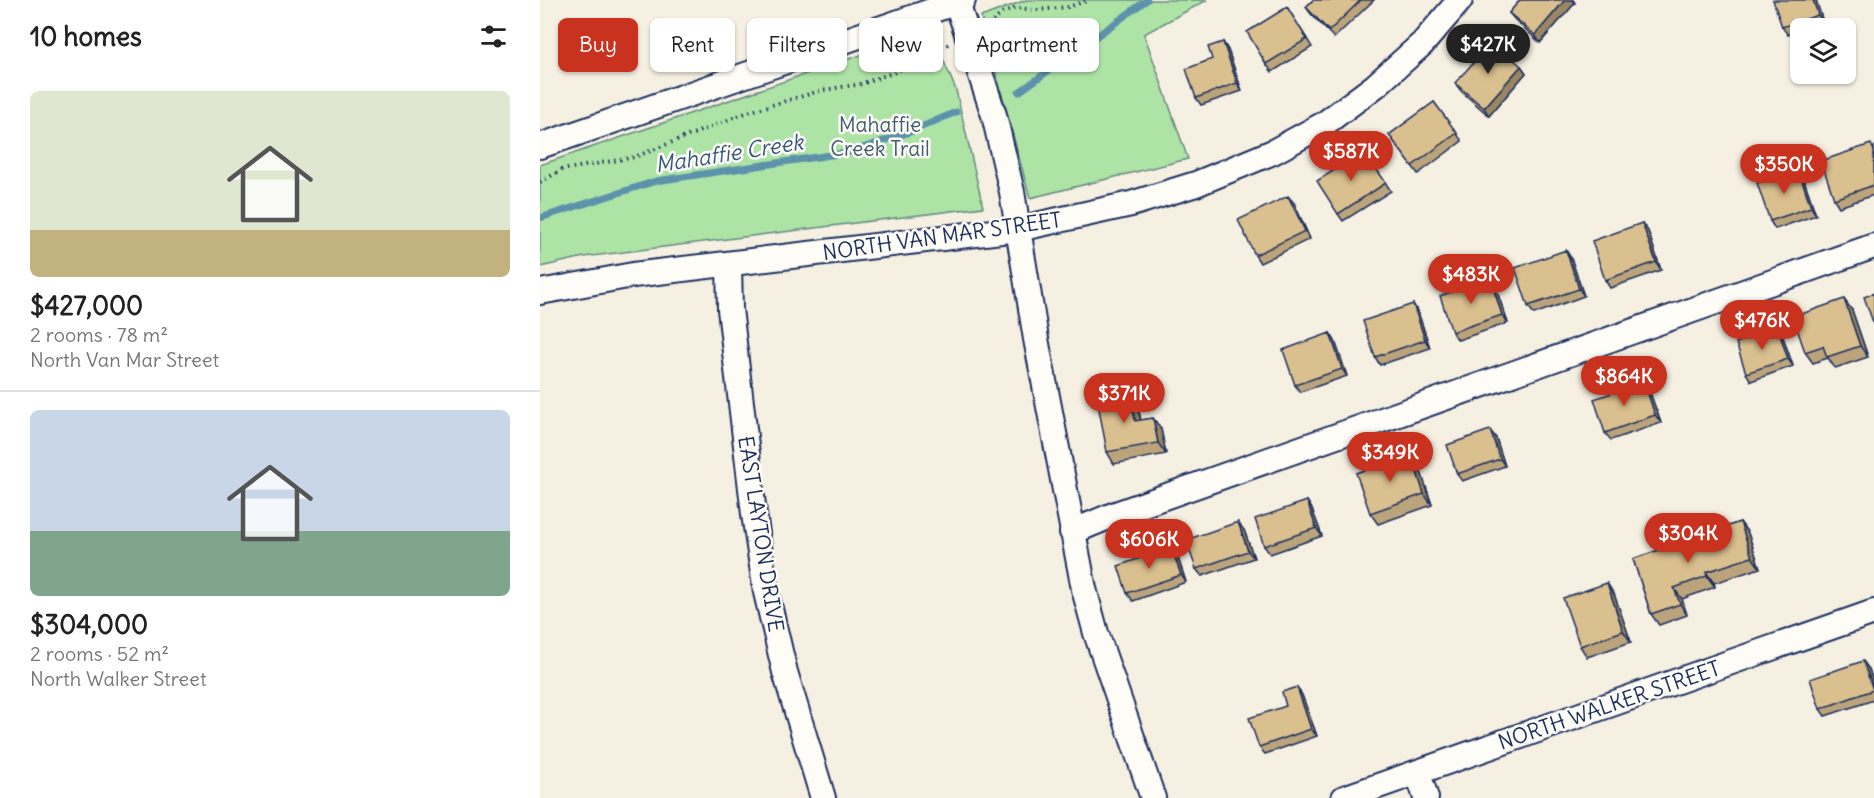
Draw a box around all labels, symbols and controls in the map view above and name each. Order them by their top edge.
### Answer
chip: Buy [558,18,638,72]
chip: Rent [650,18,735,72]
chip: Filters [747,18,847,72]
chip: New [859,18,943,72]
chip: Apartment [955,18,1099,72]
map controls [1790,18,1856,84]
button: layers [1790,18,1856,84]
text: 10 homes [30,20,142,53]
icon: filters [477,20,510,53]
pin: $427K [1446,24,1530,75]
text: $427K [1460,31,1516,56]
park label: Mahaffie Creek Trail [830,111,930,162]
water label: Mahaffie Creek [653,127,807,179]
icon: home [216,130,324,238]
pin: $587K [1309,131,1393,182]
text: $587K [1323,138,1379,163]
pin: $350K [1742,144,1826,195]
text: $350K [1754,151,1814,176]
street label: NORTH VAN MAR STREET [821,206,1063,266]
pin: $483K [1429,254,1513,305]
text: $483K [1442,261,1500,286]
text: $427,000 [30,289,143,322]
pin: $476K [1720,300,1804,351]
text: $476K [1734,307,1790,332]
text: 2 rooms · 78 m² [30,322,168,347]
text: North Van Mar Street [30,347,219,372]
pin: $864K [1582,356,1666,407]
text: $864K [1595,363,1653,388]
pin: $371K [1082,373,1166,424]
text: $371K [1098,380,1150,405]
pin: $349K [1348,432,1432,483]
street label: EAST LAYTON DRIVE [732,434,790,634]
text: $349K [1361,439,1419,464]
icon: home [216,449,324,557]
pin: $304K [1646,513,1730,564]
pin: $606K [1107,519,1191,570]
text: $304K [1658,520,1718,545]
text: $606K [1119,526,1179,551]
text: $304,000 [30,608,148,641]
text: 2 rooms · 52 m² [30,641,169,666]
street label: NORTH WALKER STREET [1494,654,1724,756]
text: North Walker Street [30,666,207,691]

